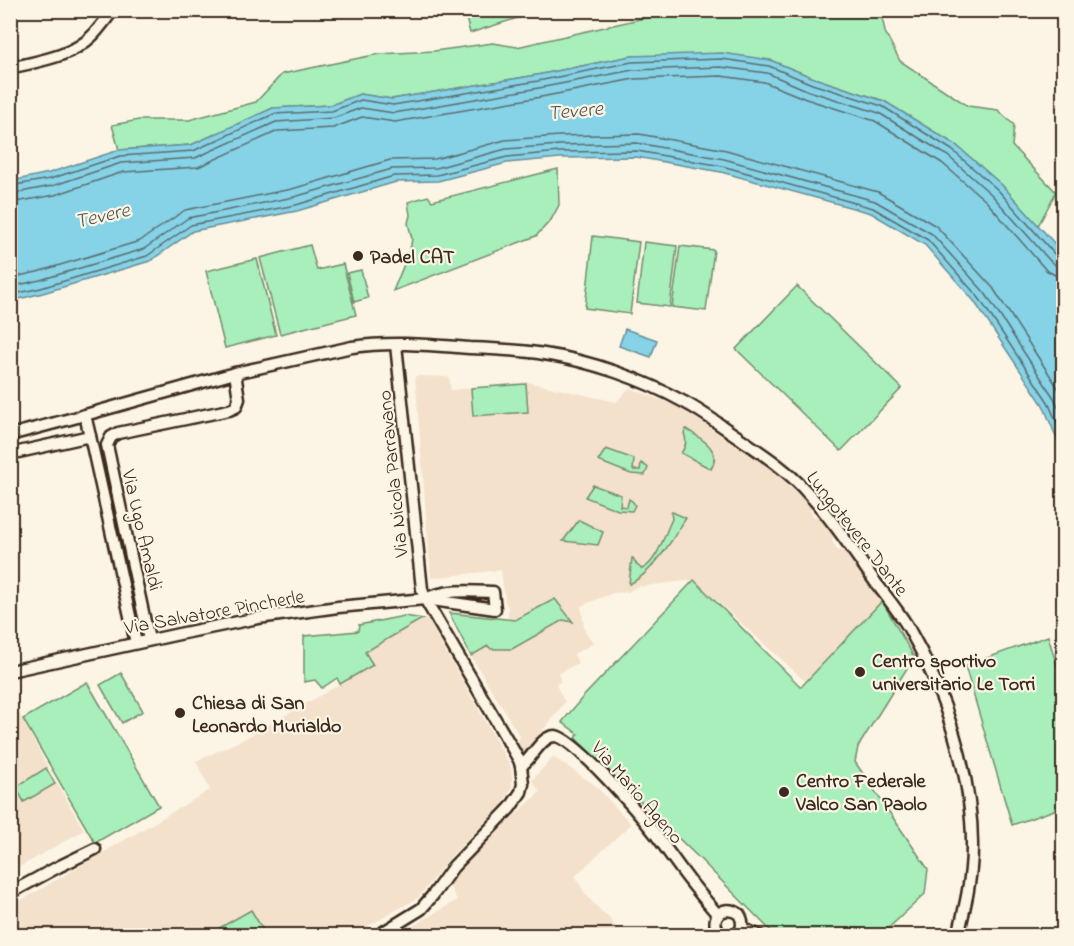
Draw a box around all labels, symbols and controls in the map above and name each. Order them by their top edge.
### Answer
water label: Tevere [546,94,606,129]
water label: Tevere [72,196,134,238]
place label: Padel CAT [370,244,455,273]
marker: Padel CAT [351,249,365,263]
street label: Via Nicola Parravano [371,389,418,560]
street label: Via Ugo Amaldi [111,466,169,594]
street label: Lungotevere Dante [797,466,914,604]
street label: Via Salvatore Pincherle [121,583,307,644]
place label: Centro sportivo universitario Le Torri [872,648,1036,700]
marker: Centro sportivo universitario Le Torri [853,665,867,679]
place label: Chiesa di San Leonardo Murialdo [192,690,341,742]
marker: Chiesa di San Leonardo Murialdo [173,706,187,720]
street label: Via Mario Ageno [582,735,689,852]
place label: Centro Federale Valco San Paolo [795,768,927,820]
marker: Centro Federale Valco San Paolo [777,785,791,799]

